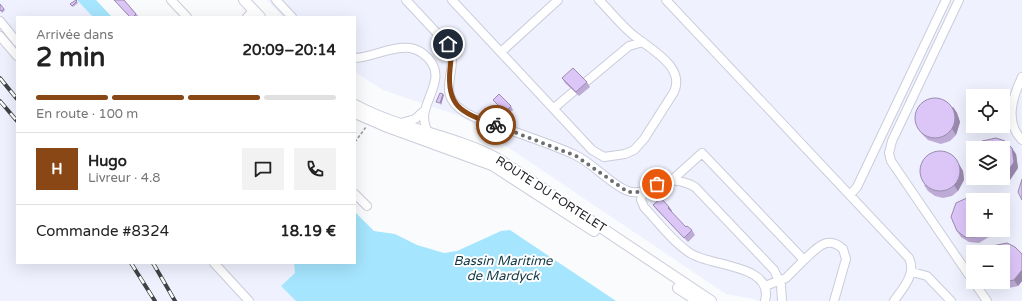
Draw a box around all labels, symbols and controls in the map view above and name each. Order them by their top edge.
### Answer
text: Arrivée dans [36,27,113,43]
pin [431,27,465,61]
icon: home [437,33,459,55]
text: 20:09–20:14 [243,41,336,59]
text: 2 min [36,42,105,73]
map controls [966,89,1010,289]
button: locate [966,89,1010,133]
courier [476,105,516,145]
text: En route · 100 m [36,106,138,122]
icon: bike [485,114,507,136]
button: layers [966,141,1010,185]
button: chat [242,148,284,190]
button: phone [294,148,336,190]
text: Hugo [88,152,127,170]
street label: ROUTE DU FORTELET [493,153,609,235]
text: H [51,160,63,178]
pin [640,167,674,201]
text: Livreur · 4.8 [88,170,160,186]
icon: bag [646,173,668,195]
button: + [966,193,1010,237]
text: Commande #8324 [36,222,169,240]
text: 18.19 € [280,222,336,240]
button: − [966,245,1010,289]
water label: Bassin Maritime de Mardyck [454,253,553,284]

